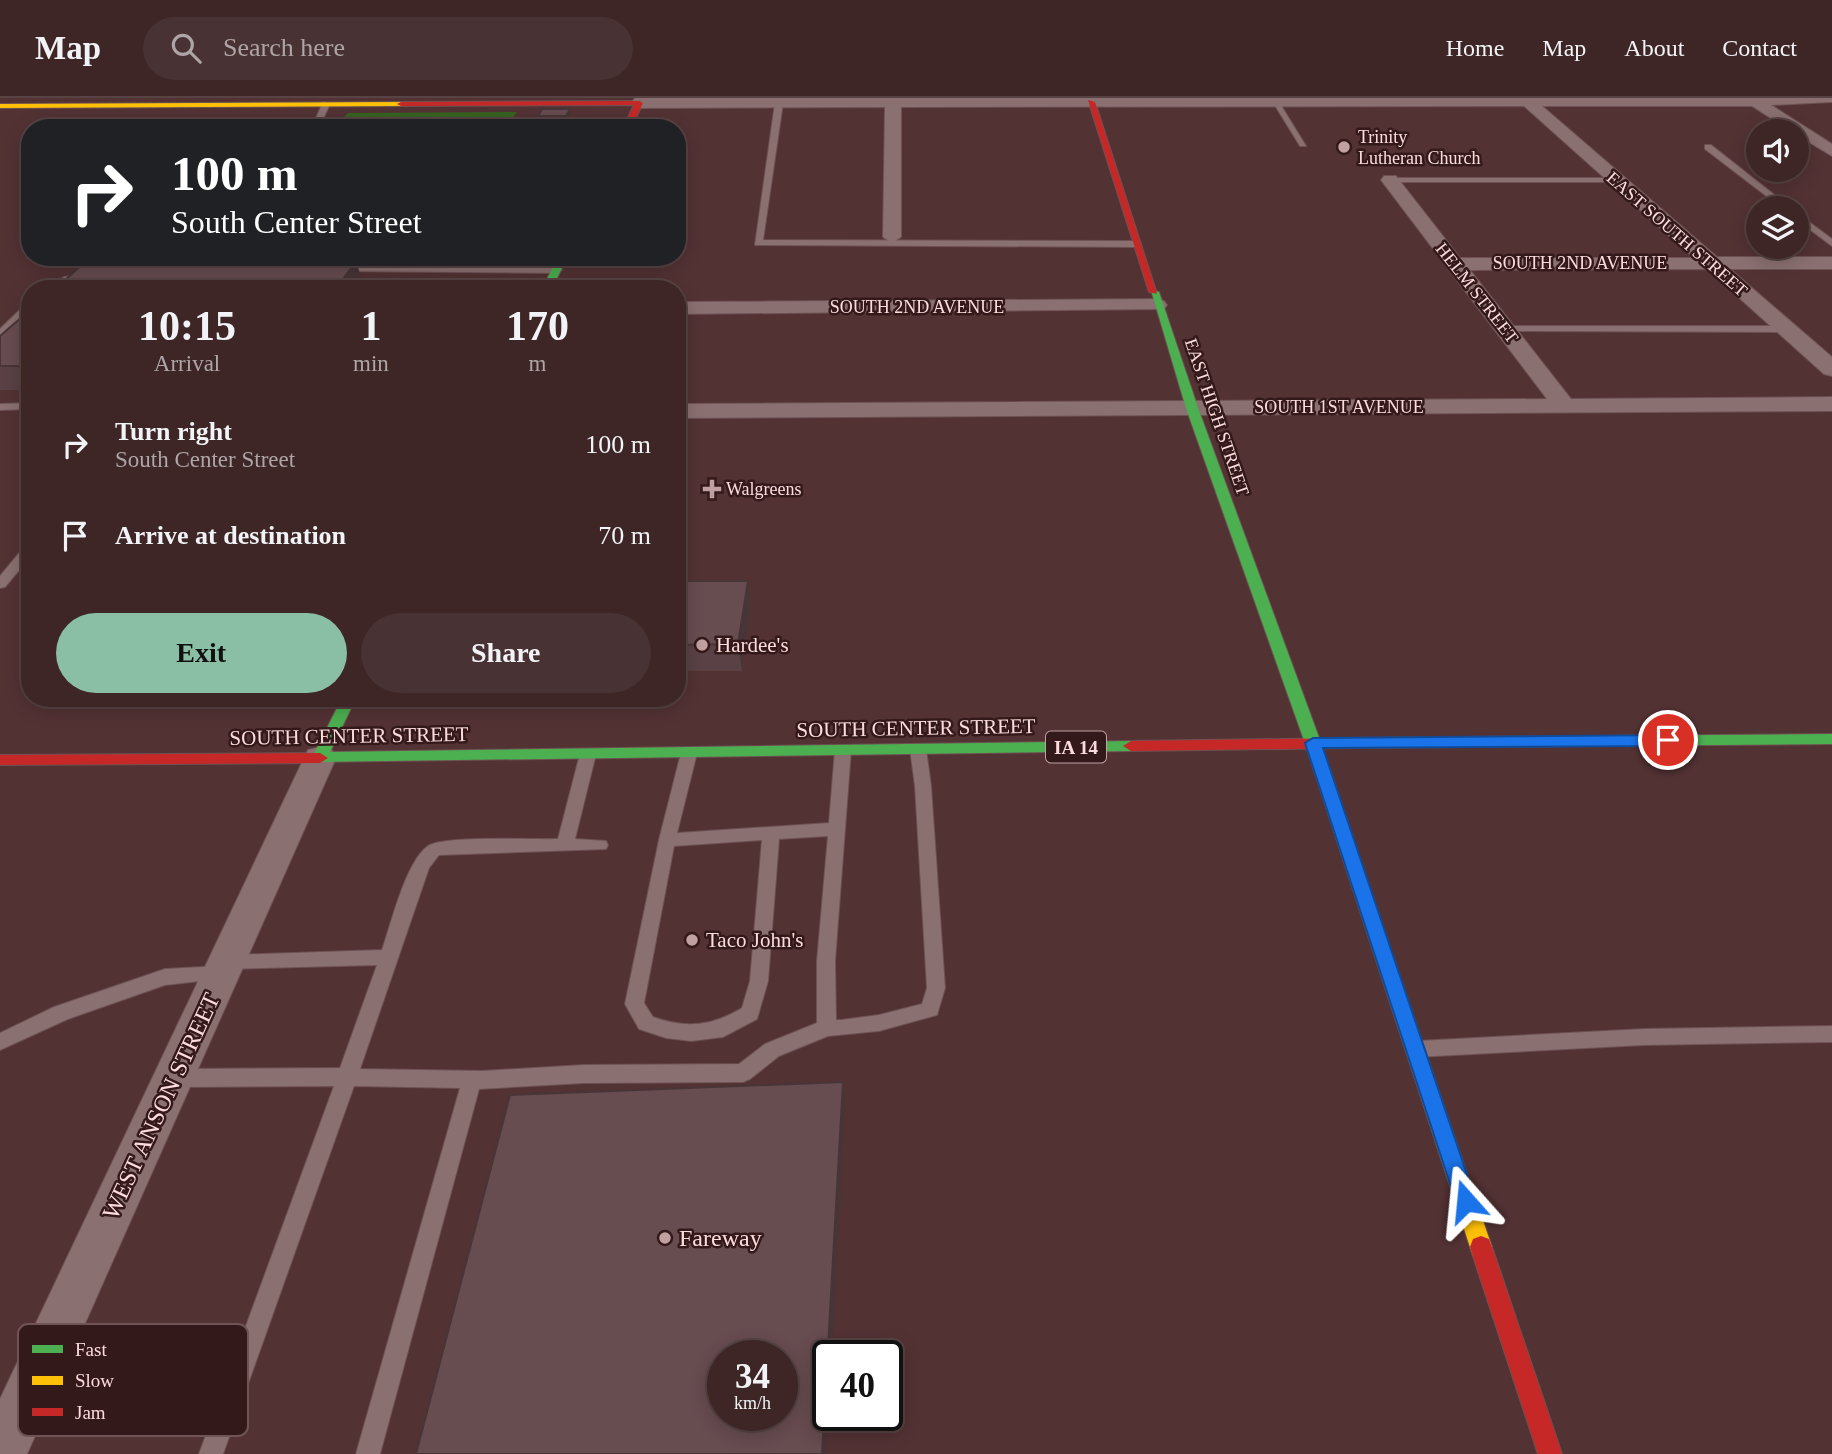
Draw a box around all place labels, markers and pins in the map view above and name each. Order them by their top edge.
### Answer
place label: Trinity Lutheran Church [1358,127,1480,168]
marker: Trinity Lutheran Church [1336,139,1352,155]
place label: Walgreens [726,479,802,499]
marker: Walgreens [704,481,720,497]
place label: Hardee's [716,633,789,657]
marker: Hardee's [694,637,710,653]
pin [1638,710,1698,770]
place label: Taco John's [706,928,803,952]
marker: Taco John's [684,932,700,948]
place label: Fareway [679,1225,762,1251]
marker: Fareway [657,1230,673,1246]

